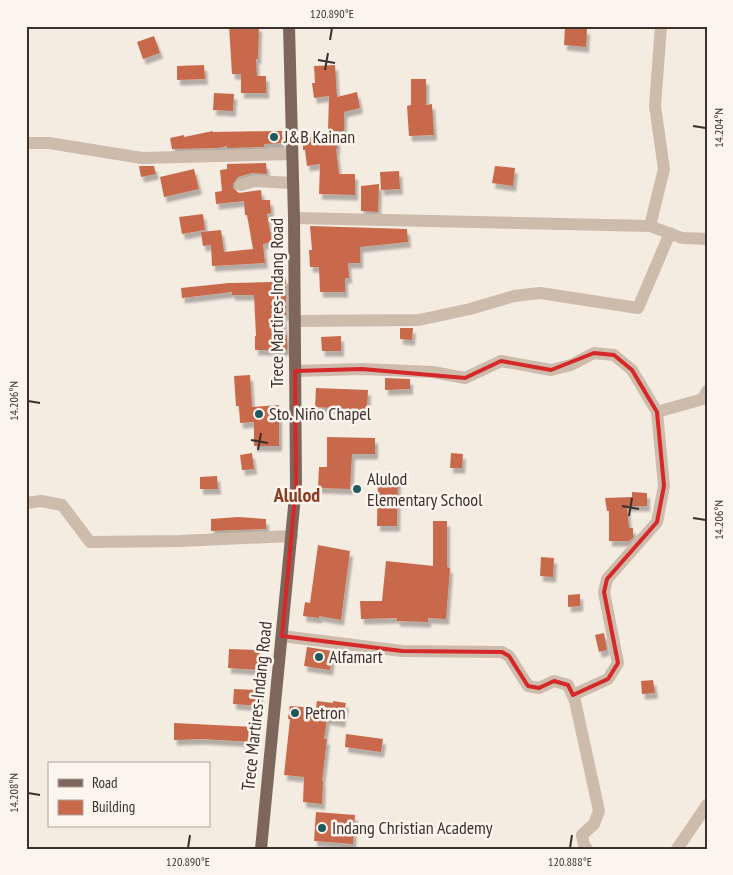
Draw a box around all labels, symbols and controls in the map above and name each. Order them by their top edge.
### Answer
text: 120.890°E [310,6,354,21]
text: 14.204°N [711,108,726,148]
place label: J&B Kainan [283,125,355,148]
marker: J&B Kainan [268,131,280,143]
street label: Trece Martires-Indang Road [265,218,288,388]
text: 14.206°N [6,381,21,421]
place label: Sto. Niño Chapel [269,402,372,425]
marker: Sto. Niño Chapel [253,408,265,420]
place label: Alulod Elementary School [367,467,483,511]
district label: Alulod [273,482,320,508]
marker: Alulod Elementary School [351,483,363,495]
text: 14.206°N [711,500,726,540]
street label: Trece Martires-Indang Road [236,620,277,792]
place label: Alfamart [329,645,383,668]
marker: Alfamart [313,651,325,663]
place label: Petron [305,701,346,724]
marker: Petron [289,707,301,719]
legend [48,762,210,828]
text: 14.208°N [6,773,21,813]
text: Road [92,773,118,792]
text: Building [92,797,135,816]
place label: Indang Christian Academy [332,816,493,839]
marker: Indang Christian Academy [316,822,328,834]
text: 120.890°E [166,854,210,869]
text: 120.888°E [548,854,592,869]

